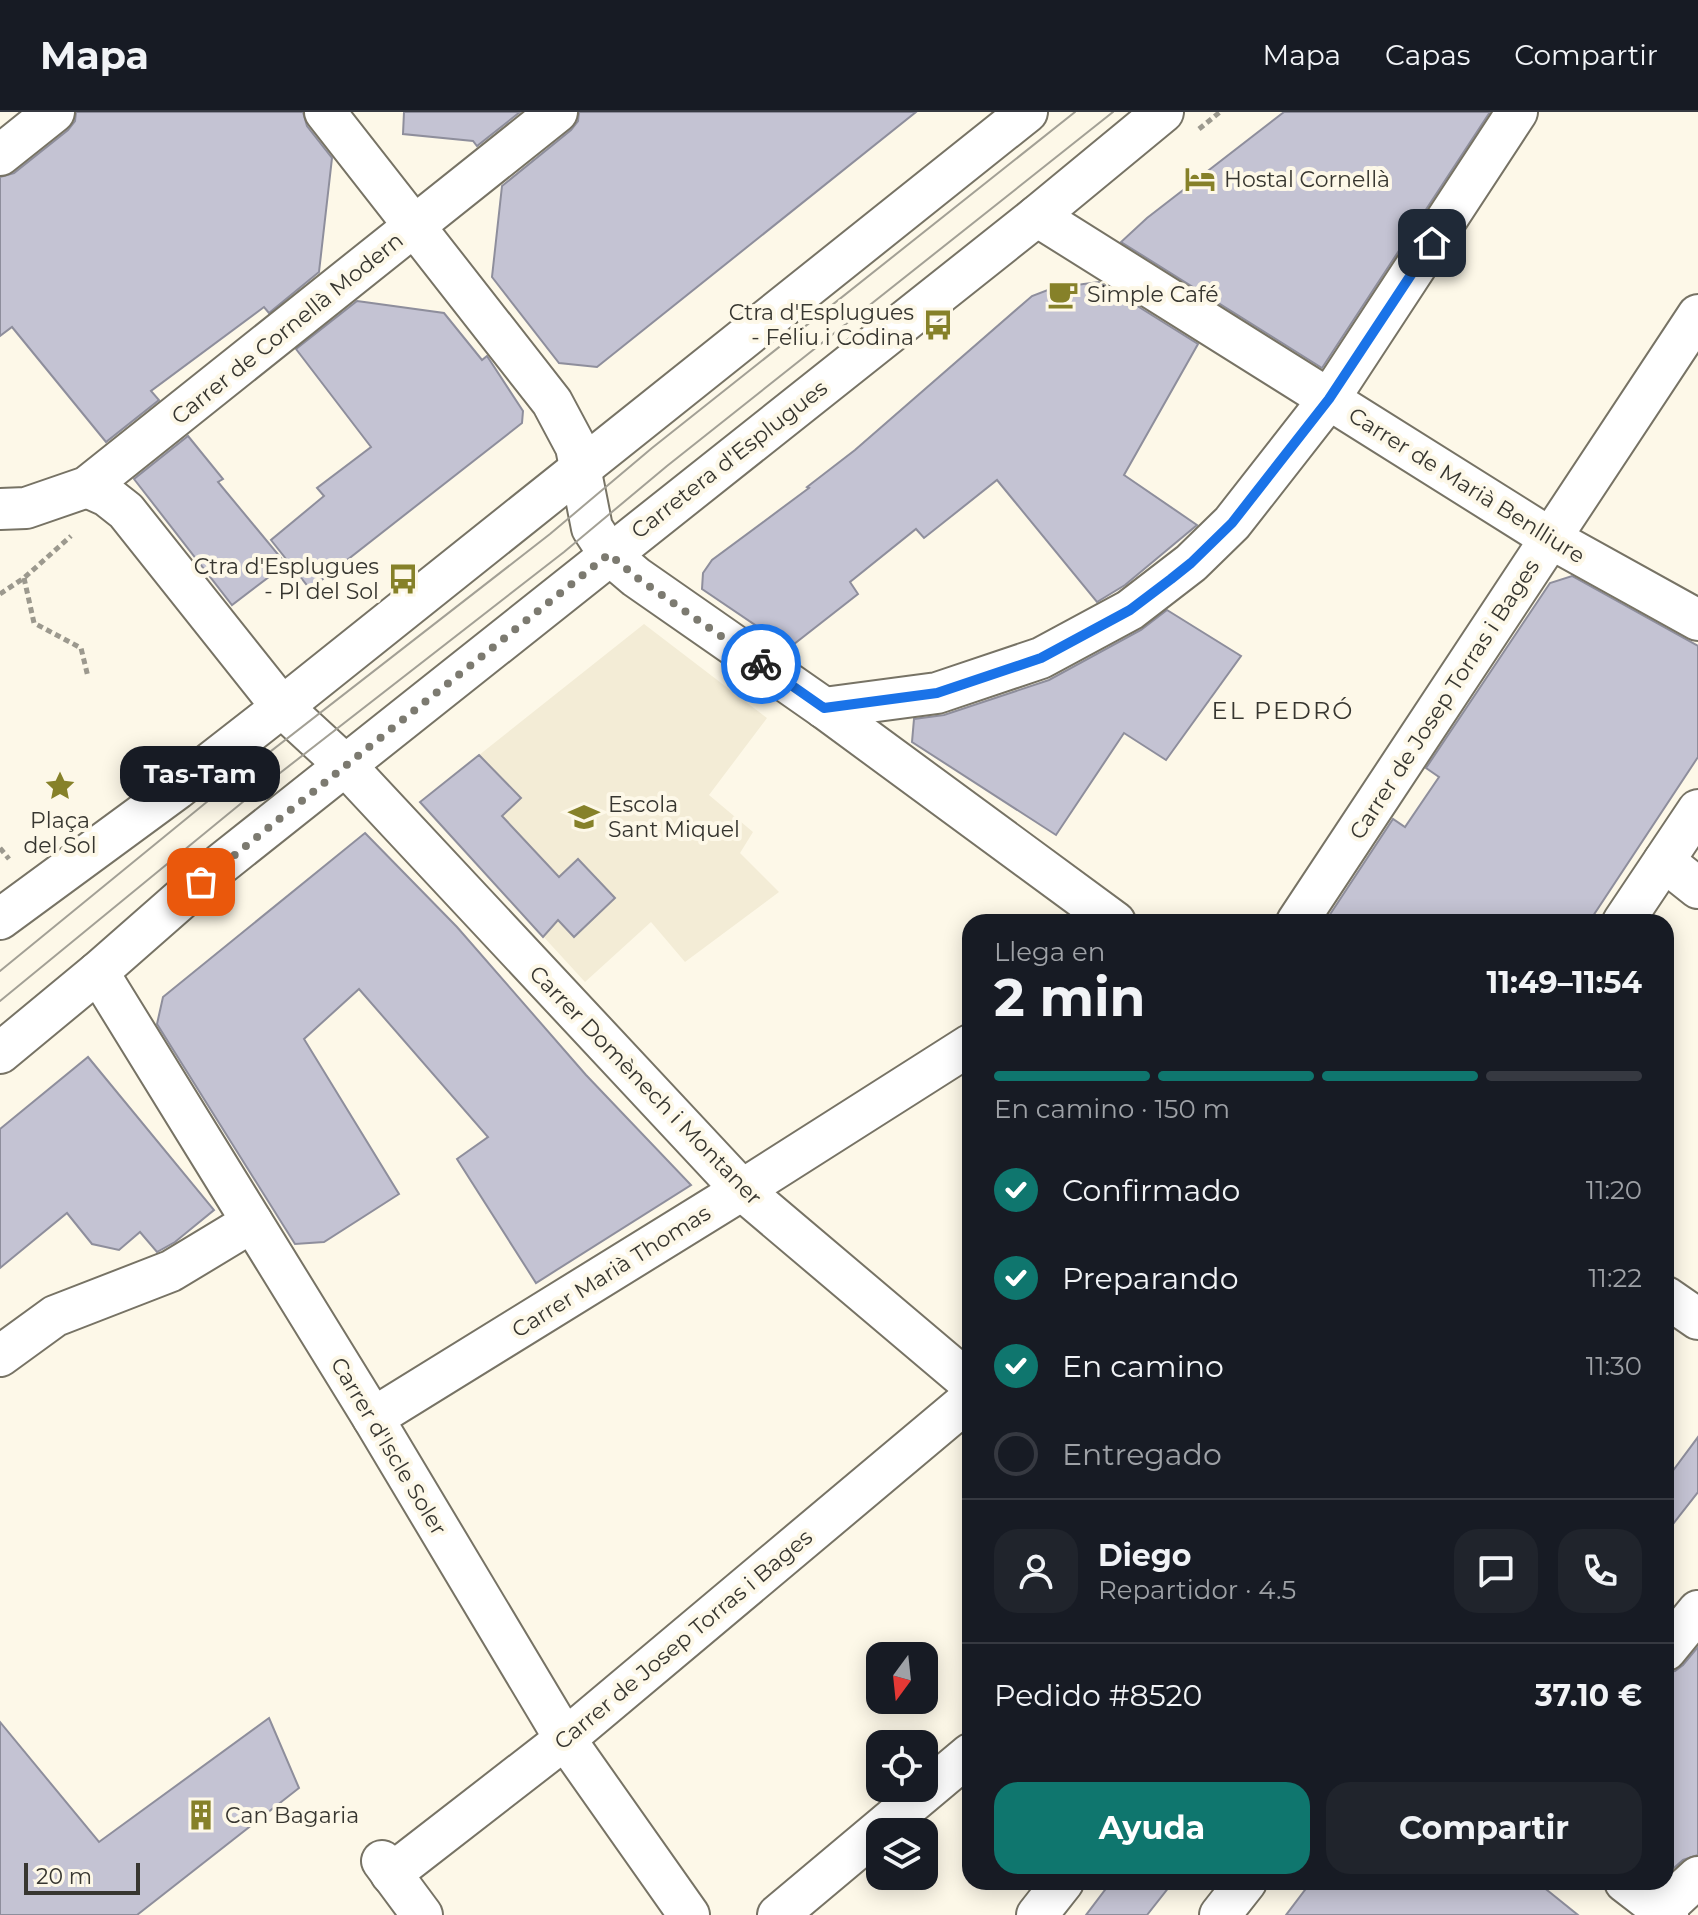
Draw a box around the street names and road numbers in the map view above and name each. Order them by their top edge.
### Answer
street label: Carrer de Cornellà Modern [166,227,409,430]
street label: Carretera d'Esplugues [626,374,833,544]
street label: Carrer de Marià Benlliure [1343,401,1590,569]
street label: Carrer de Josep Torras i Bages [1344,554,1545,844]
street label: Carrer Domènech i Montaner [524,960,768,1211]
street label: Carrer Marià Thomas [507,1199,716,1344]
street label: Carrer d'Iscle Soler [325,1352,452,1540]
street label: Carrer de Josep Torras i Bages [549,1523,818,1755]

